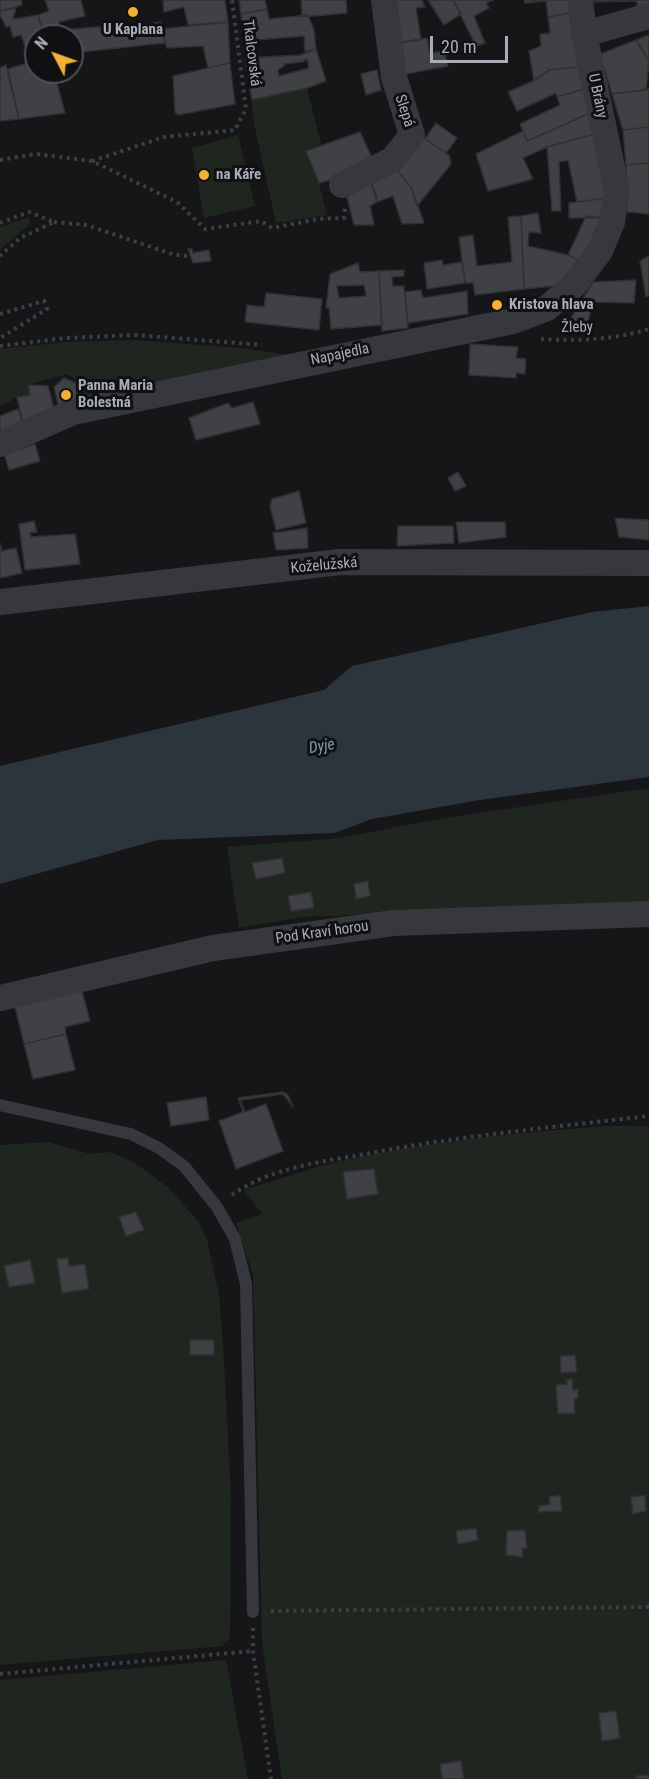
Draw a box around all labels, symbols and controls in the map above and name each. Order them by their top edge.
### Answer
marker: U Kaplana [126,5,140,19]
street label: Tkalcovská [238,19,264,87]
place label: U Kaplana [103,21,163,39]
north arrow [24,24,84,84]
scale bar [433,24,511,62]
text: N [31,33,52,53]
text: 20 m [441,36,476,57]
street label: U Brány [584,72,610,120]
street label: Slepá [390,93,418,129]
place label: na Káře [216,166,261,184]
marker: na Káře [197,168,211,182]
place label: Kristova hlava [509,296,594,314]
marker: Kristova hlava [490,298,504,312]
street label: Žleby [561,319,593,337]
street label: Napajedla [309,340,371,370]
place label: Panna Maria Bolestná [78,377,153,412]
marker: Panna Maria Bolestná [59,388,73,402]
street label: Koželužská [290,554,358,578]
water label: Dyje [307,735,337,759]
street label: Pod Kraví horou [274,918,370,948]

